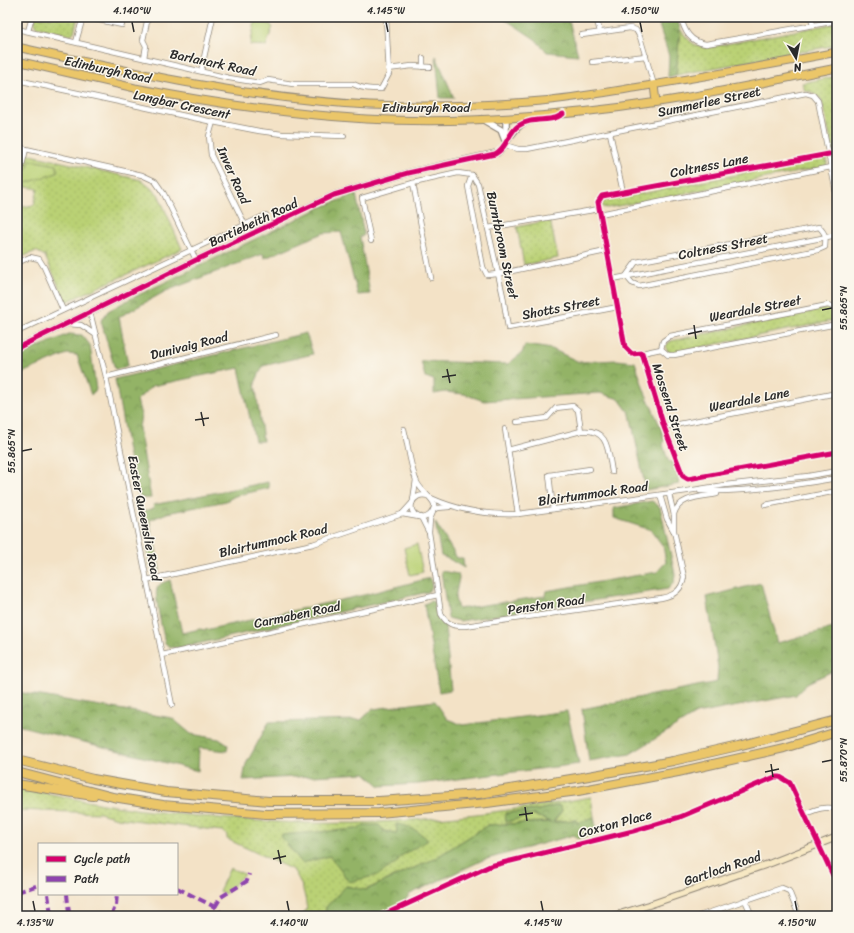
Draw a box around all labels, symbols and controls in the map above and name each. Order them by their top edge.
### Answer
text: 4.140°W [113,2,151,20]
text: 4.145°W [367,2,405,20]
text: 4.150°W [621,2,659,20]
north arrow [776,38,816,78]
street label: Barlanark Road [168,42,259,83]
street label: Edinburgh Road [62,49,155,90]
text: N [792,57,804,77]
street label: Summerlee Street [655,79,763,124]
street label: Langbar Crescent [131,83,233,126]
street label: Edinburgh Road [382,96,471,119]
street label: Inver Road [210,142,257,209]
street label: Coltness Lane [668,147,751,184]
street label: Burntbroom Street [480,189,525,302]
street label: Bartiebeith Road [205,191,303,253]
street label: Coltness Street [676,226,770,266]
text: 55.865°N [835,286,853,330]
street label: Weardale Street [707,288,804,329]
street label: Shotts Street [520,289,603,326]
street label: Dunivaig Road [148,324,231,366]
street label: Mossend Street [645,360,696,454]
street label: Weardale Lane [707,380,791,419]
text: 55.865°N [3,429,21,473]
street label: Easter Queenslie Road [121,453,168,584]
street label: Blairtummock Road [537,474,651,513]
street label: Blairtummock Road [217,517,331,564]
street label: Penston Road [506,588,587,621]
street label: Carmaben Road [252,594,344,635]
text: 55.870°N [835,738,853,782]
street label: Coxton Place [576,803,655,844]
legend [38,843,178,895]
street label: Gartloch Road [680,844,765,892]
text: Cycle path [74,848,130,870]
text: Path [74,868,99,890]
text: 4.135°W [16,914,54,932]
text: 4.140°W [270,914,308,932]
text: 4.145°W [524,914,562,932]
text: 4.150°W [778,914,816,932]

